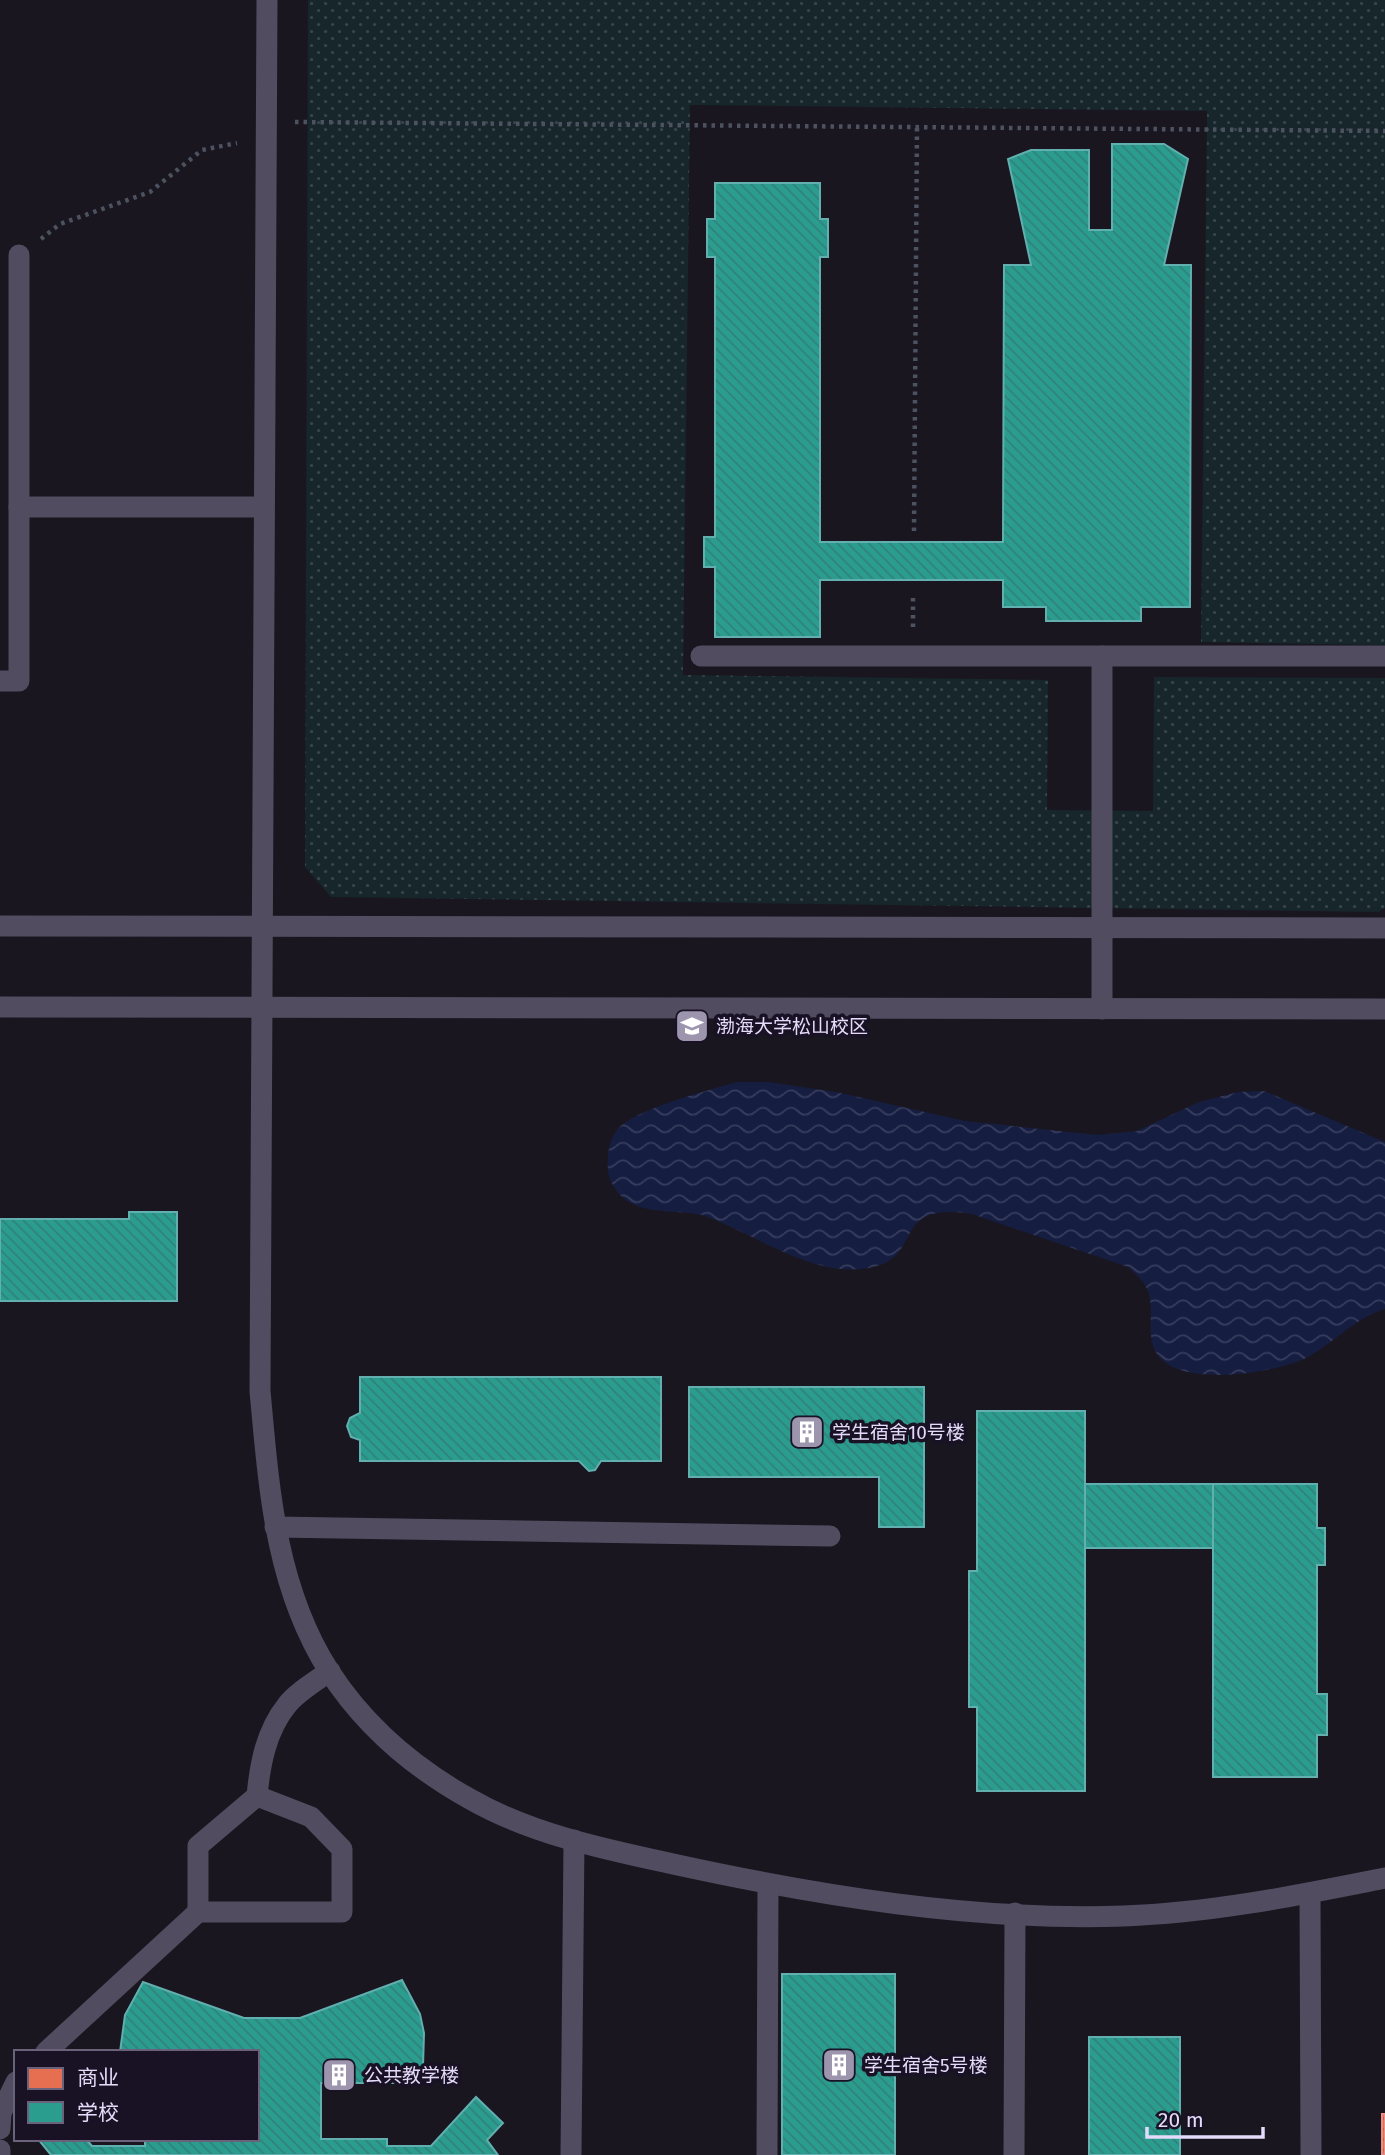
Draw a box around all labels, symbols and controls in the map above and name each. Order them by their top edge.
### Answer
school or university icon: 渤海大学松山校区 [673,1007,711,1045]
place label: 渤海大学松山校区 [716,1015,868,1038]
building icon: 学生宿舍10号楼 [788,1413,826,1451]
place label: 学生宿舍10号楼 [832,1421,965,1444]
building icon: 学生宿舍5号楼 [820,2046,858,2084]
legend [14,2050,259,2141]
place label: 学生宿舍5号楼 [864,2054,988,2077]
building icon: 公共教学楼 [320,2056,358,2094]
place label: 公共教学楼 [364,2064,459,2087]
text: 商业 [77,2065,119,2091]
scale bar [1147,2096,1262,2140]
text: 学校 [77,2100,119,2126]
text: 20 m [1158,2107,1204,2133]

